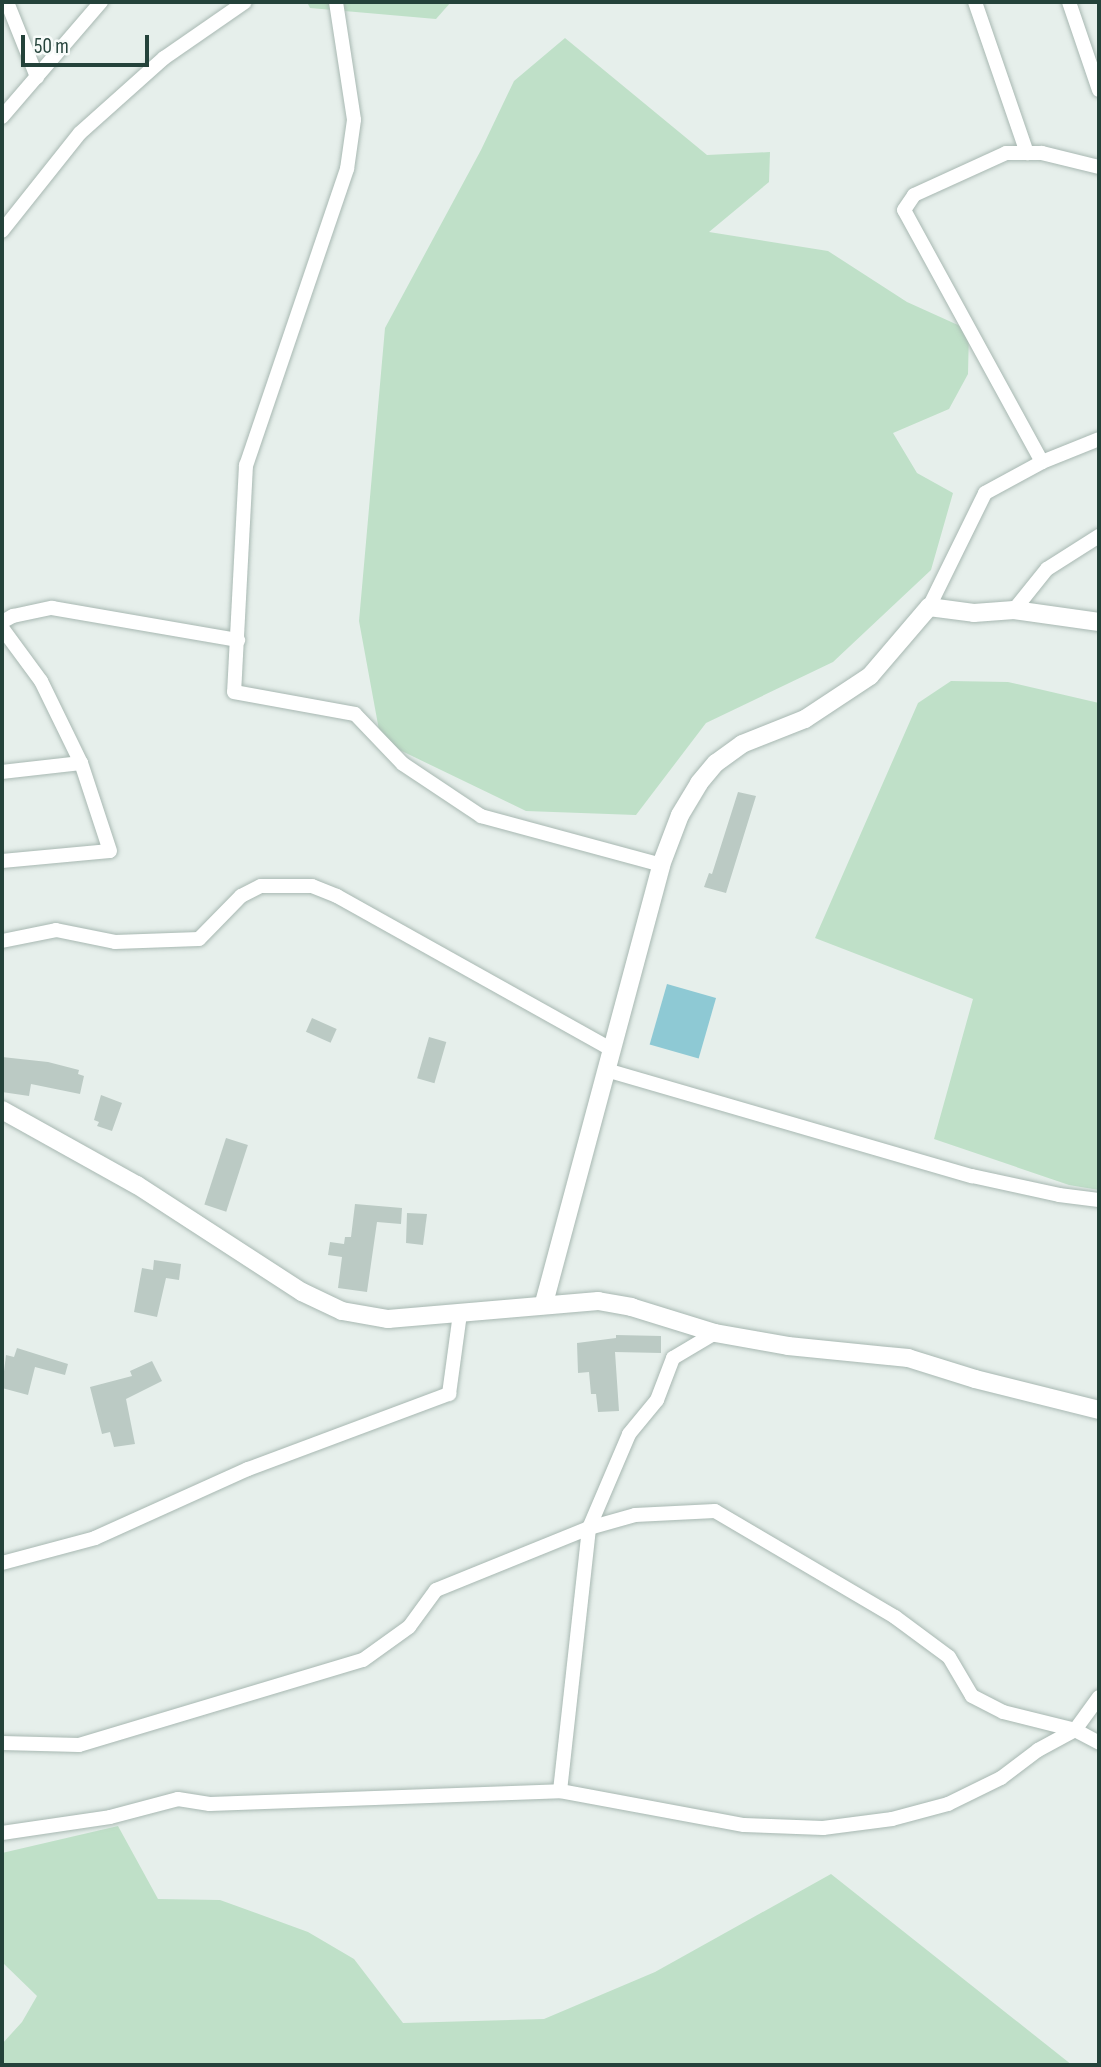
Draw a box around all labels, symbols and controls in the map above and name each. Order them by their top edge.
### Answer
scale bar [24,21,152,65]
text: 50 m [34,34,69,59]

